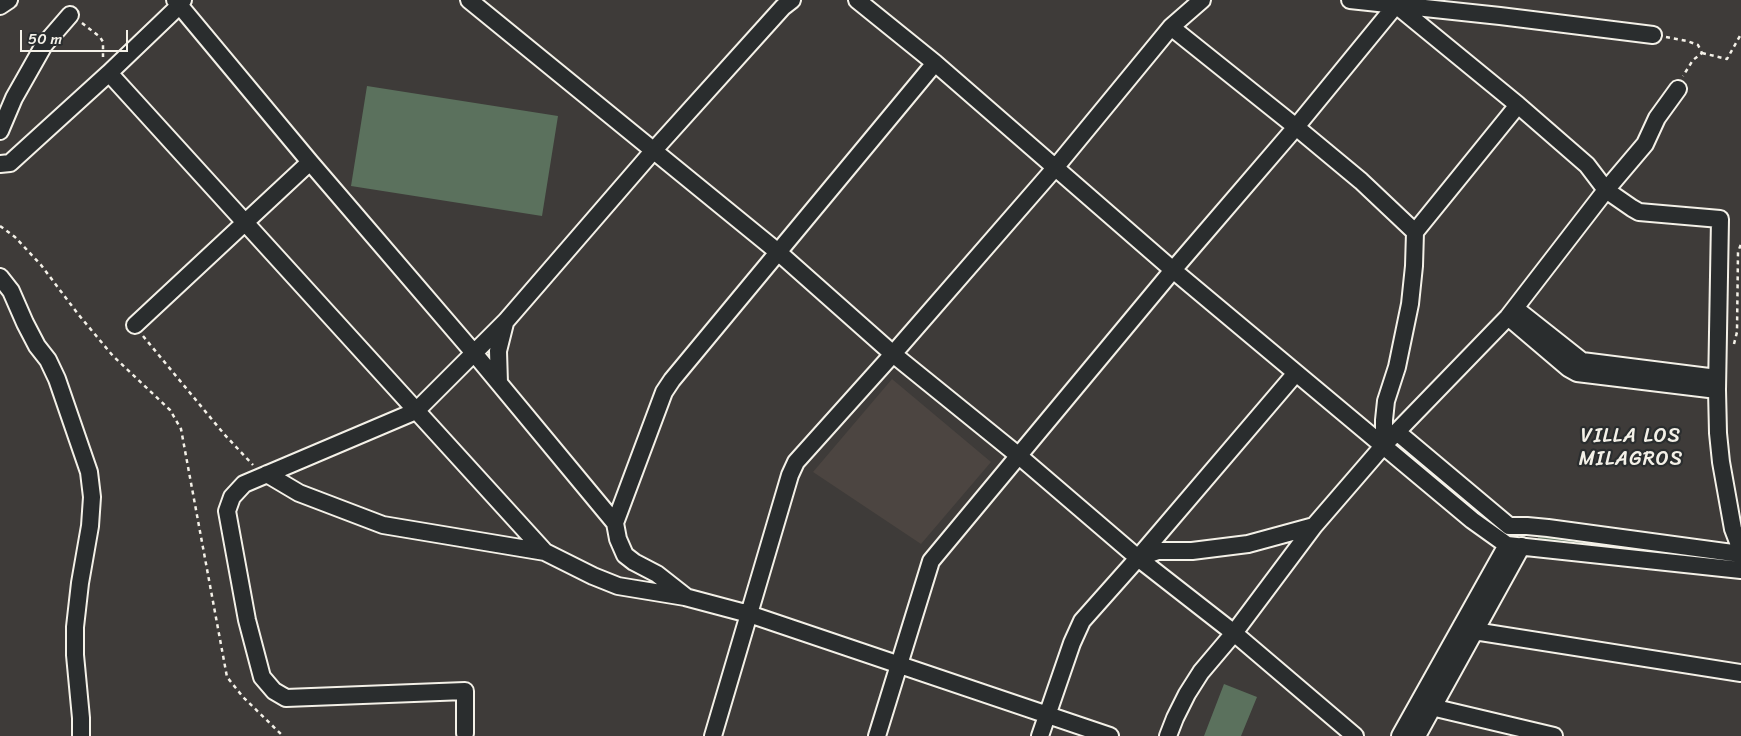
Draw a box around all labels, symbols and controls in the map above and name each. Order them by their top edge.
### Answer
scale bar [22,20,130,52]
text: 50 m [28,26,62,52]
district label: VILLA LOS MILAGROS [1578,425,1684,472]

